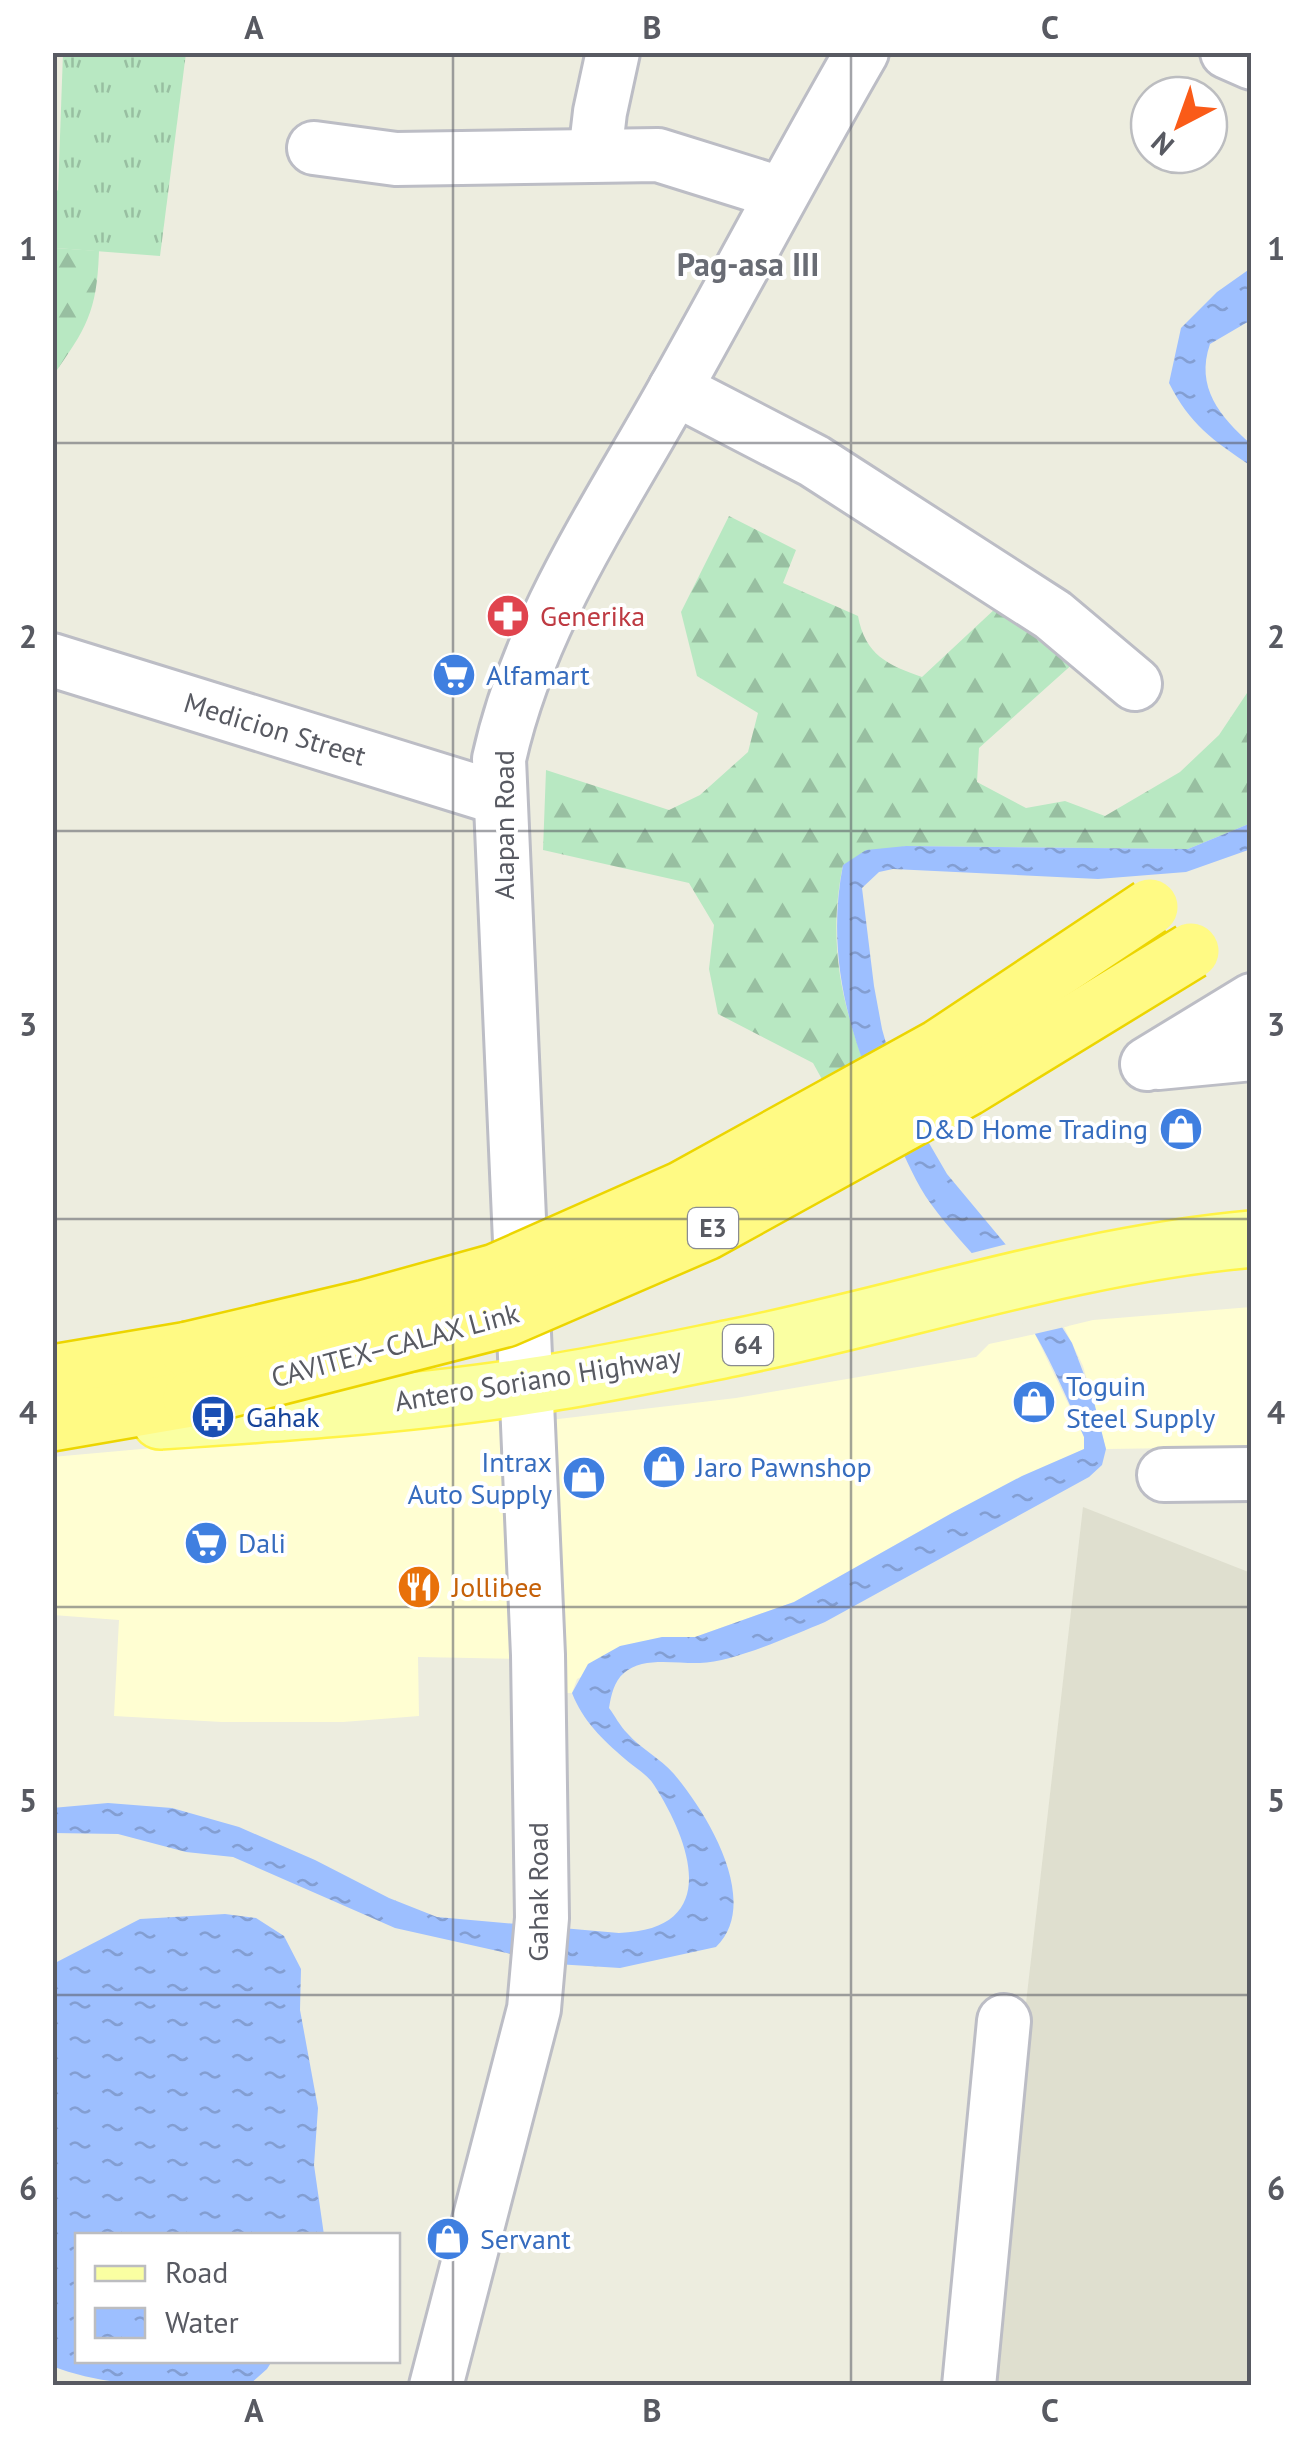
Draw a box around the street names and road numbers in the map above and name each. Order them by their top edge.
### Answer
street label: Medicion Street [180,683,371,774]
street label: Alapan Road [485,750,522,900]
road number: E3 [688,1208,738,1248]
street label: CAVITEX–CALAX Link [267,1294,523,1395]
road number: 64 [723,1325,773,1365]
street label: Antero Soriano Highway [392,1338,684,1419]
street label: Gahak Road [519,1822,556,1962]

